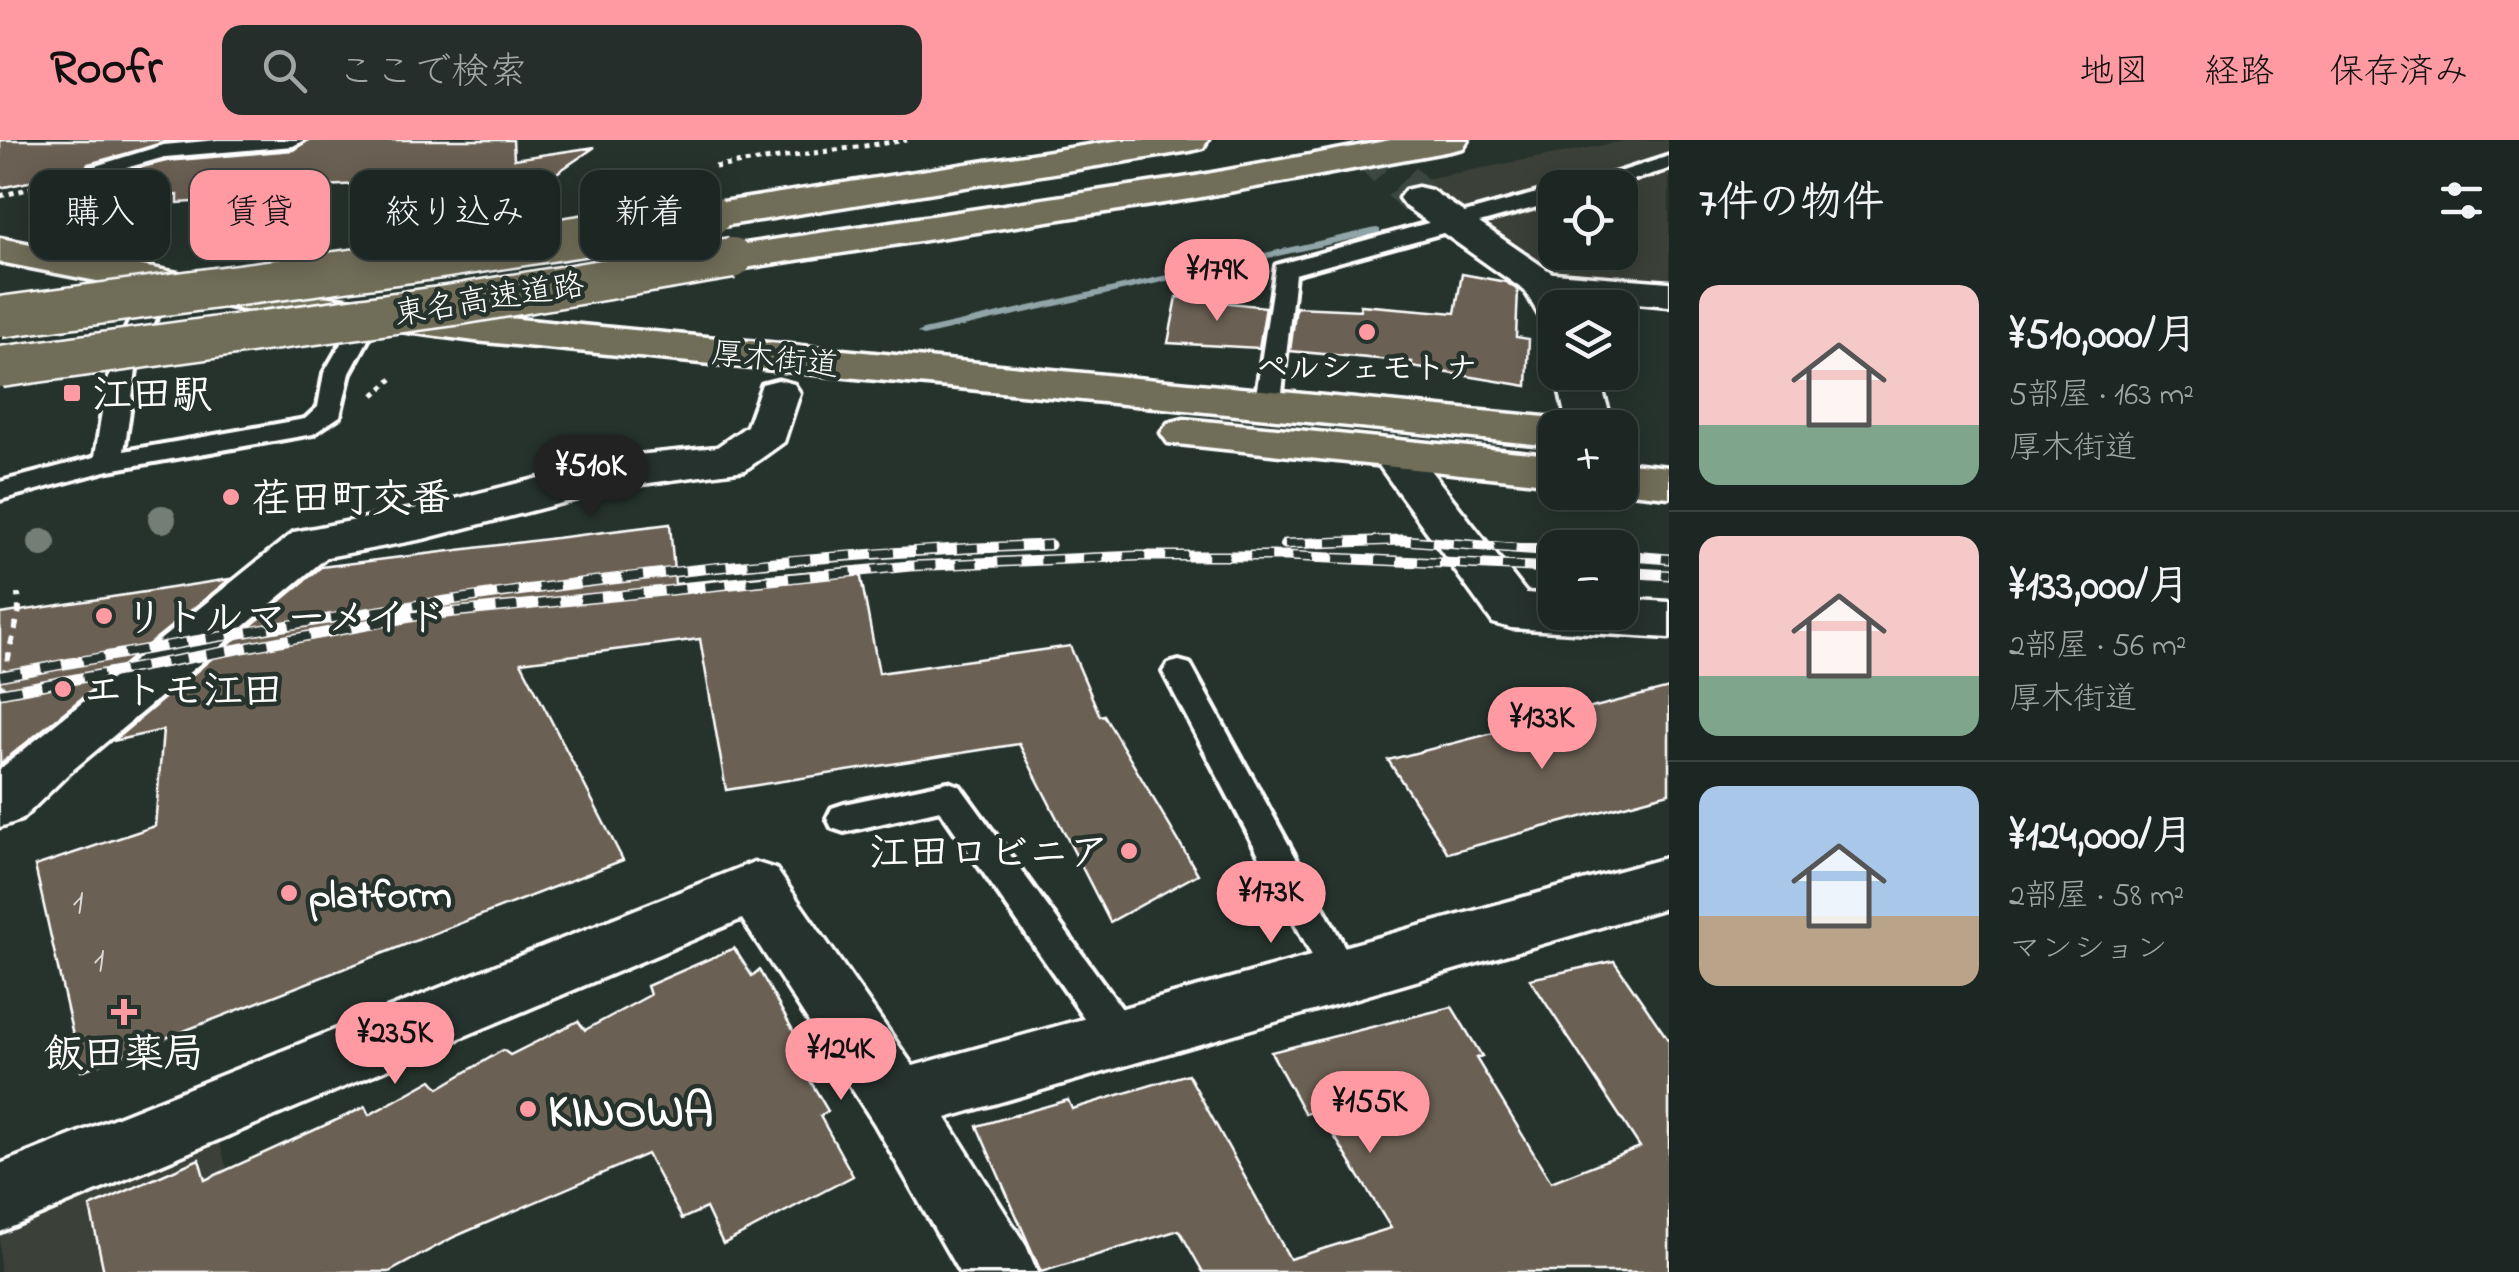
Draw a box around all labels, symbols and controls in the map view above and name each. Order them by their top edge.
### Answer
search box [222,25,922,115]
text: Roofr [50,35,162,105]
icon: search [257,43,312,98]
text: ここで検索 [337,46,527,102]
text: 地図 [2079,48,2149,99]
text: 経路 [2204,48,2274,99]
text: 保存済み [2329,48,2469,99]
chip: 購入 [30,170,170,260]
chip: 賃貸 [190,170,330,260]
chip: 絞り込み [350,170,560,260]
chip: 新着 [580,170,720,260]
map controls [1538,170,1638,630]
button: locate [1538,170,1638,270]
icon: filters [2434,173,2489,228]
text: 7件の物件 [1699,174,1884,235]
pin: ¥179K [1147,239,1287,324]
text: ¥179K [1187,248,1248,295]
street label: 東名高速道路 [391,263,588,340]
button: layers [1538,290,1638,390]
text: ¥510,000/月 [2009,306,2198,367]
marker: ペルシェモトナ [1356,321,1378,343]
icon: home [1779,325,1899,445]
street label: 厚木街道 [709,331,841,392]
place label: ペルシェモトナ [1256,347,1478,394]
place label: 江田駅 [92,368,212,427]
text: 5部屋 · 163 m² [2009,373,2194,420]
marker: 江田駅 [61,382,83,404]
button: + [1538,410,1638,510]
text: 厚木街道 [2009,426,2137,473]
pin: ¥510K [521,435,661,520]
text: ¥510K [556,444,626,491]
place label: 荏田町交番 [251,472,451,531]
marker: 荏田町交番 [220,486,242,508]
button: − [1538,530,1638,630]
text: ¥133,000/月 [2009,557,2190,618]
icon: home [1779,576,1899,696]
place label: リトルマーメイド [124,591,446,650]
marker: リトルマーメイド [93,605,115,627]
text: 2部屋 · 56 m² [2009,624,2186,671]
place label: エトモ江田 [83,664,283,723]
text: 厚木街道 [2009,677,2137,724]
marker: エトモ江田 [52,678,74,700]
pin: ¥133K [1472,687,1612,772]
text: ¥133K [1510,696,1574,743]
text: ¥124,000/月 [2009,807,2194,868]
place label: 江田ロビニア [869,826,1109,885]
icon: home [1779,826,1899,946]
marker: 江田ロビニア [1118,840,1140,862]
pin: ¥173K [1201,861,1341,946]
place label: platform [309,868,452,927]
text: ¥173K [1239,870,1303,917]
text: 2部屋 · 58 m² [2009,874,2184,921]
house number: 1 [72,879,84,930]
marker: platform [278,882,300,904]
text: マンション [2009,927,2168,974]
house number: 1 [93,937,105,988]
marker: 飯田薬局 [113,1001,135,1023]
pin: ¥235K [325,1002,465,1087]
text: ¥235K [357,1011,433,1058]
pin: ¥124K [771,1018,911,1103]
place label: 飯田薬局 [44,1027,204,1086]
text: ¥124K [807,1027,875,1074]
pin: ¥155K [1300,1071,1440,1156]
place label: KINOWA [548,1079,713,1149]
text: ¥155K [1333,1080,1407,1127]
marker: KINOWA [517,1098,539,1120]

